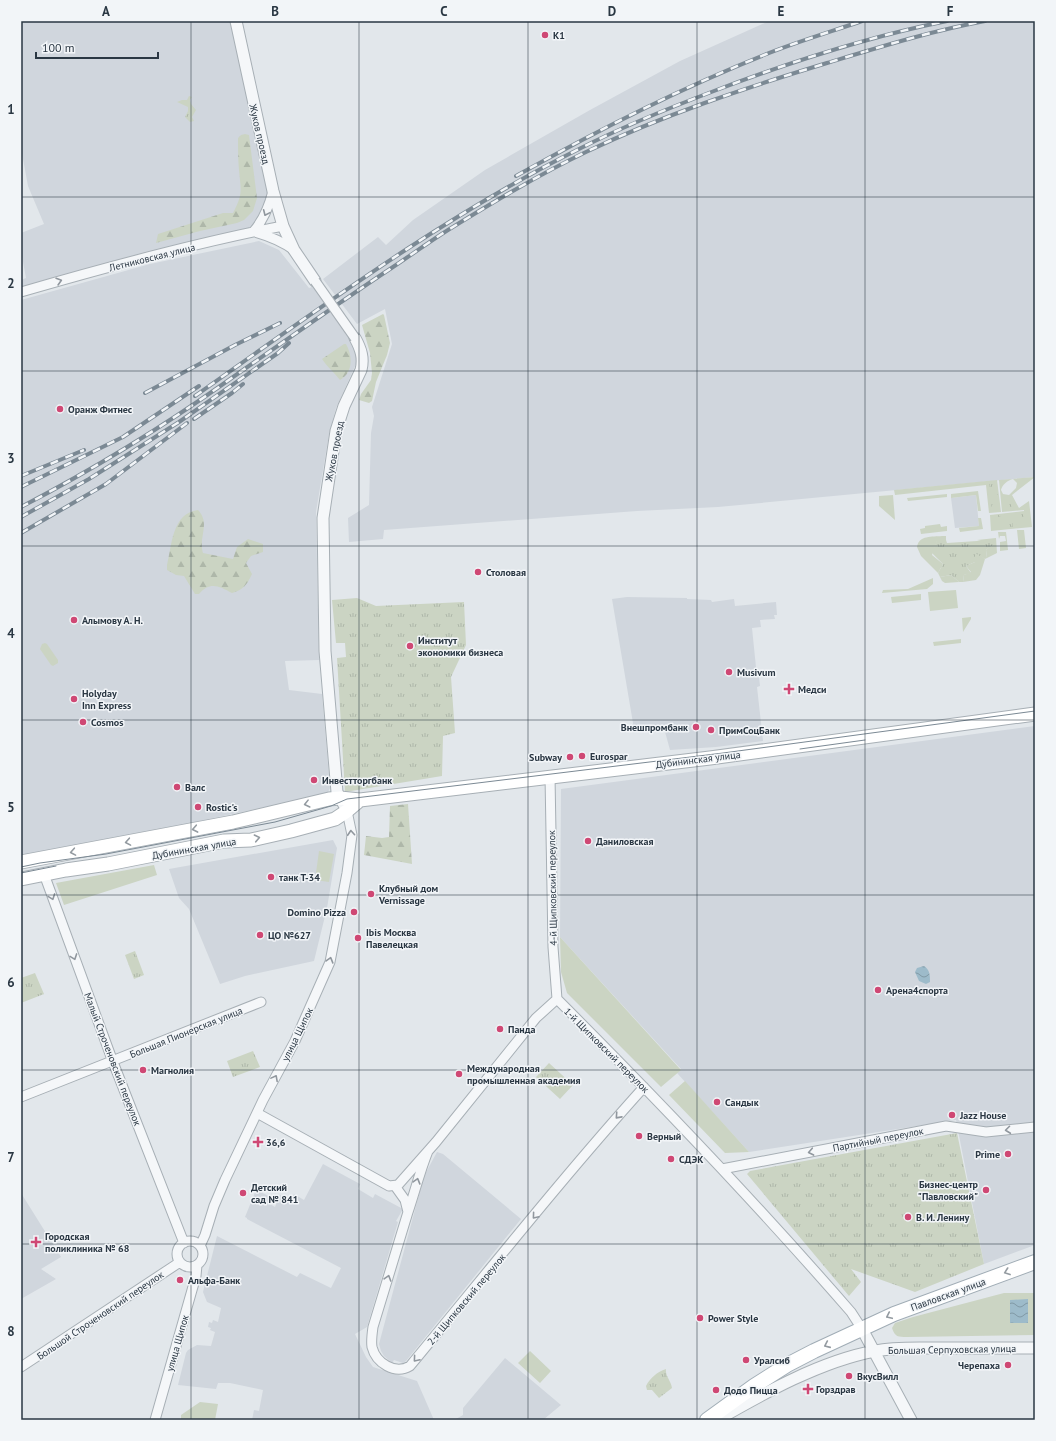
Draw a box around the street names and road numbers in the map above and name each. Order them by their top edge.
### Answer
street label: Жуков проезд [246,102,273,166]
street label: Летниковская улица [107,240,197,275]
street label: Жуков проезд [322,419,347,483]
street label: Дубининская улица [655,748,741,771]
street label: 4-й Щипковский переулок [545,830,560,946]
street label: Дубининская улица [151,835,237,862]
street label: Малый Строченовский переулок [81,991,144,1128]
street label: Большая Пионерская улица [128,1004,245,1061]
street label: улица Щипок [279,1005,316,1063]
street label: 1-й Щипковский переулок [561,1005,652,1096]
street label: Партийный переулок [832,1124,925,1155]
street label: 2-й Щипковский переулок [424,1251,509,1348]
street label: Большой Строченовский переулок [34,1268,166,1363]
street label: Павловская улица [909,1275,988,1314]
street label: улица Щипок [163,1313,192,1373]
street label: Большая Серпуховская улица [888,1342,1016,1357]

